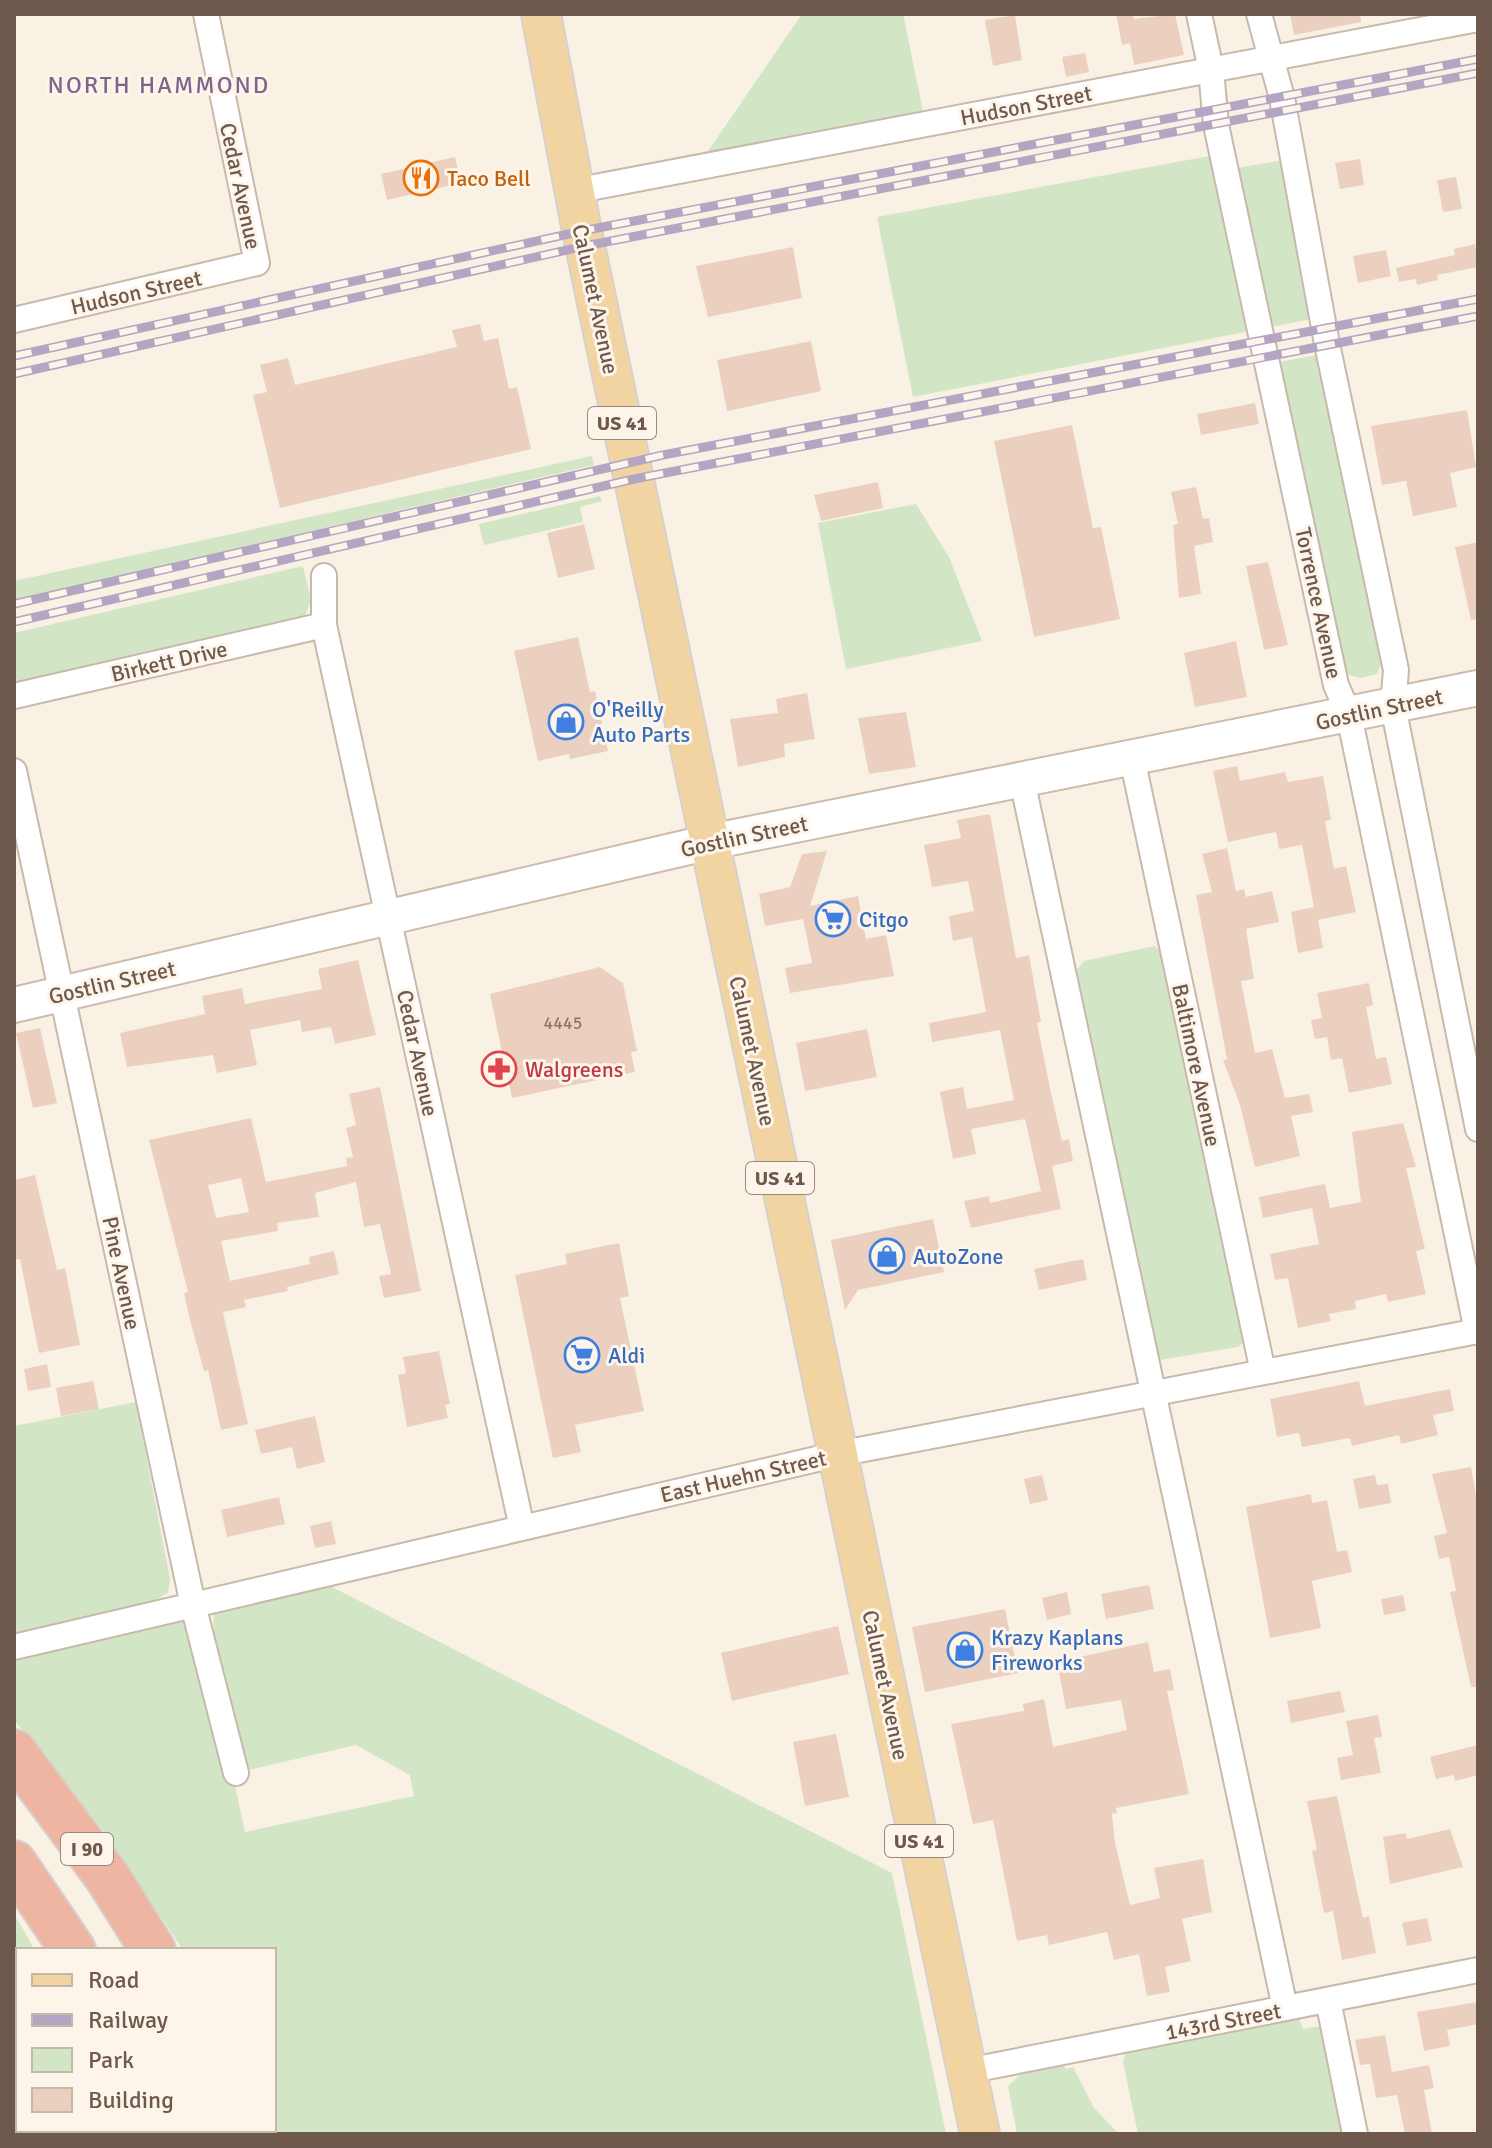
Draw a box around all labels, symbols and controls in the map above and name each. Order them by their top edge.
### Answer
district label: NORTH HAMMOND [48,70,270,100]
street label: Hudson Street [958,79,1095,132]
street label: Cedar Avenue [214,120,267,252]
restaurant icon: Taco Bell [402,159,440,197]
place label: Taco Bell [447,165,531,192]
street label: Calumet Avenue [566,222,625,376]
street label: Hudson Street [68,264,205,321]
road number: US 41 [588,407,656,439]
street label: Torrence Avenue [1289,525,1348,681]
street label: Birkett Drive [108,635,230,688]
street label: Gostlin Street [1313,683,1445,736]
place label: O'Reilly Auto Parts [592,696,690,748]
shop icon: O'Reilly Auto Parts [547,703,585,741]
street label: Gostlin Street [678,810,810,863]
supermarket icon: Citgo [814,900,852,938]
place label: Citgo [859,906,909,933]
street label: Gostlin Street [46,955,178,1010]
street label: Calumet Avenue [723,974,782,1128]
street label: Baltimore Avenue [1166,981,1227,1149]
street label: Cedar Avenue [391,987,444,1119]
house number: 4445 [544,1012,582,1034]
pharmacy icon: Walgreens [480,1050,518,1088]
place label: Walgreens [525,1056,623,1083]
road number: US 41 [746,1162,814,1194]
street label: Pine Avenue [96,1214,147,1332]
shop icon: AutoZone [868,1237,906,1275]
place label: AutoZone [913,1243,1003,1270]
supermarket icon: Aldi [563,1336,601,1374]
place label: Aldi [608,1342,645,1369]
street label: East Huehn Street [657,1444,829,1509]
street label: Calumet Avenue [856,1608,915,1762]
place label: Krazy Kaplans Fireworks [991,1624,1123,1676]
shop icon: Krazy Kaplans Fireworks [946,1631,984,1669]
road number: US 41 [885,1825,953,1857]
road number: I 90 [61,1833,113,1865]
legend [16,1948,276,2132]
text: Road [88,1965,139,1995]
street label: 143rd Street [1163,1997,1284,2046]
text: Railway [88,2005,168,2035]
text: Park [88,2045,134,2075]
text: Building [88,2085,174,2115]

